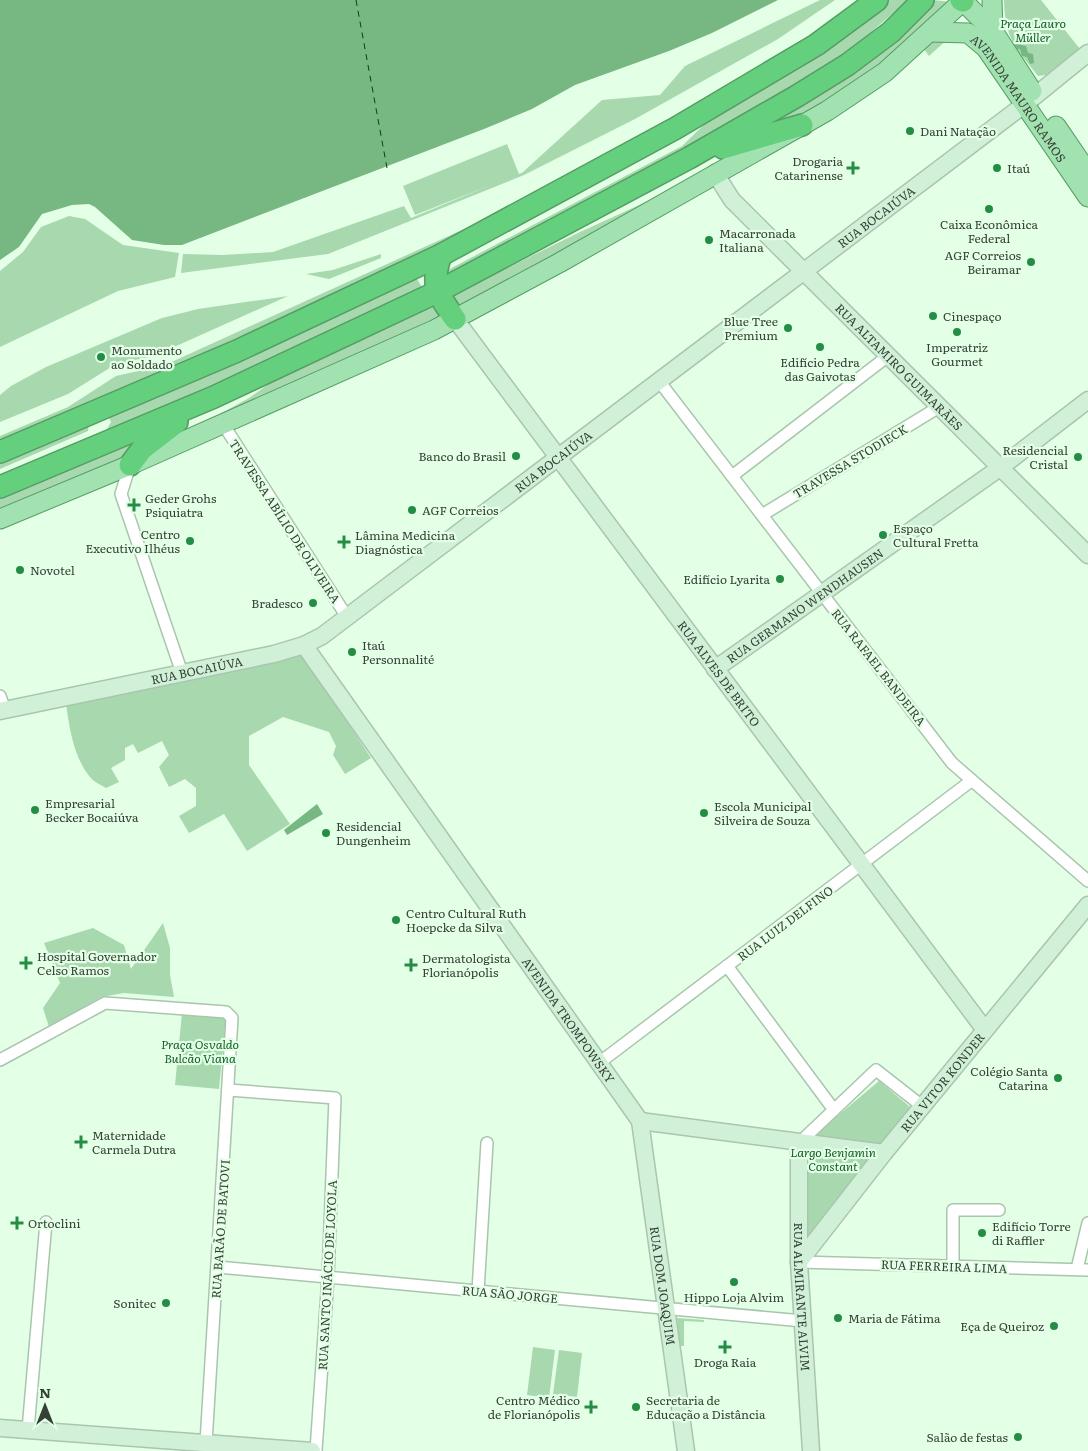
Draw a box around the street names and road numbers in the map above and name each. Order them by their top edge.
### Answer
street label: AVENIDA MAURO RAMOS [967,30,1071,166]
street label: RUA BOCAIÚVA [833,181,919,252]
street label: RUA ALTAMIRO GUIMARÃES [831,299,967,434]
street label: TRAVESSA STODIECK [789,420,911,502]
street label: RUA BOCAIÚVA [511,426,596,496]
street label: TRAVESSA ABÍLIO DE OLIVEIRA [225,435,345,607]
street label: RUA GERMANO WENDHAUSEN [723,544,887,667]
street label: RUA RAFAEL BANDEIRA [828,605,931,729]
street label: RUA ALVES DE BRITO [674,617,765,730]
street label: RUA BOCAIÚVA [149,652,244,688]
street label: RUA LUIZ DELFINO [733,881,837,965]
street label: AVENIDA TROMPOWSKY [518,953,620,1087]
street label: RUA VITOR KONDER [896,1028,989,1136]
street label: RUA BARÃO DE BATOVI [206,1159,234,1299]
street label: RUA SANTO INÁCIO DE LOYOLA [313,1179,341,1371]
street label: RUA ALMIRANTE ALVIM [790,1223,815,1372]
street label: RUA DOM JOAQUIM [646,1225,680,1347]
street label: RUA FERREIRA LIMA [881,1255,1008,1277]
street label: RUA SÃO JORGE [461,1281,559,1307]

